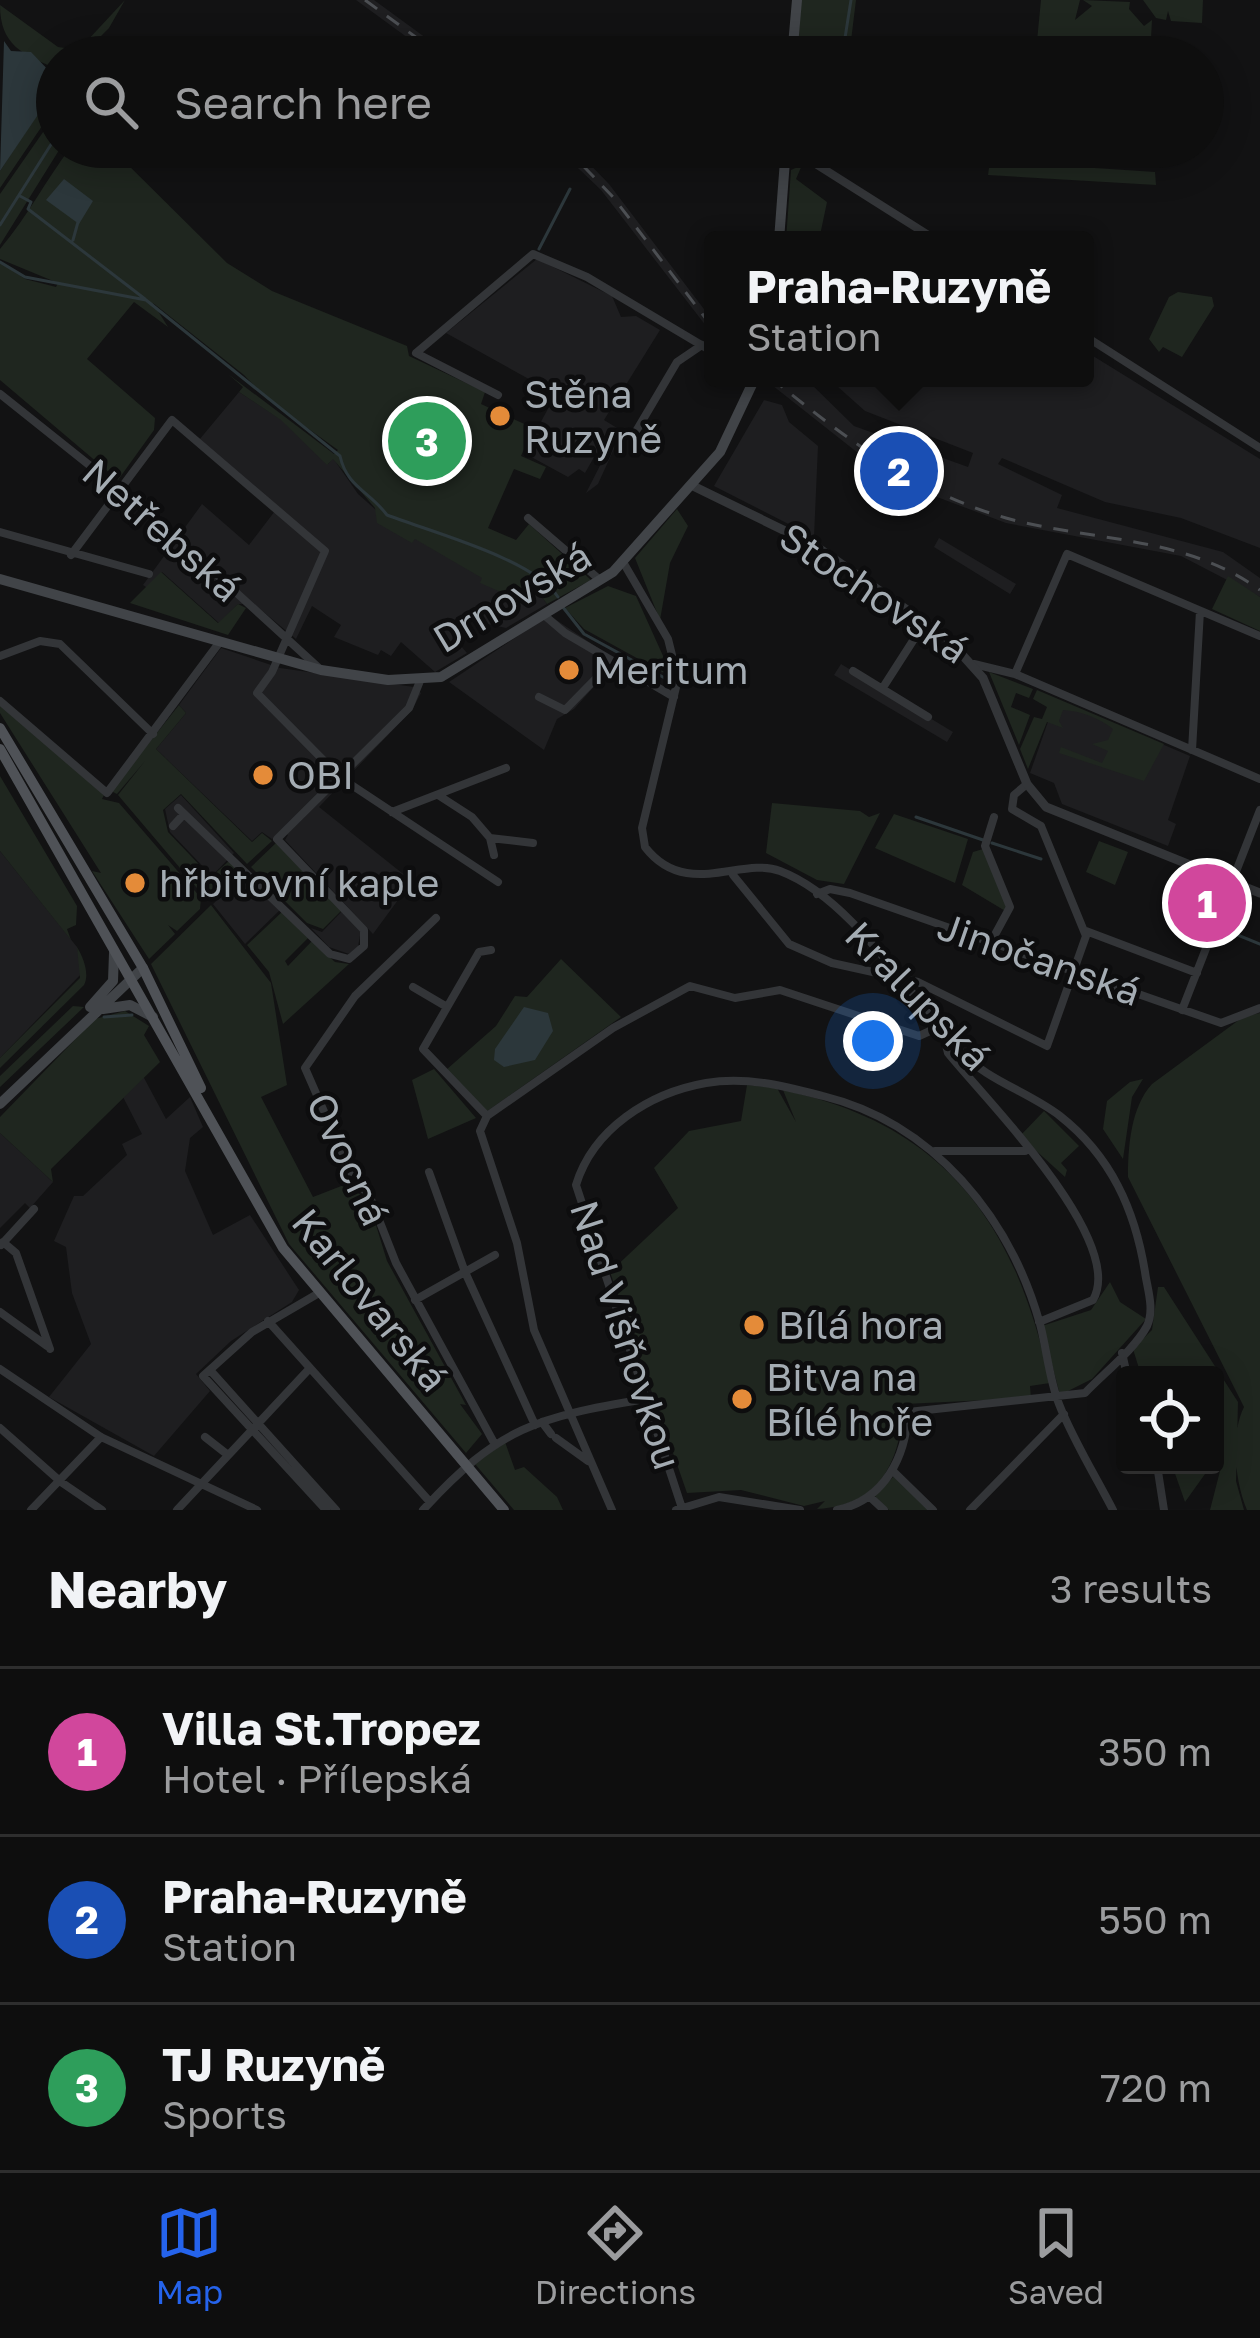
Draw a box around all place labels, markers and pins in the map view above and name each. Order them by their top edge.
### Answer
place label: Stěna Ruzyně [524,370,662,462]
pin: 3 [388,396,466,486]
marker: Stěna Ruzyně [487,403,513,429]
pin: 2 [860,426,938,516]
place label: Meritum [593,646,749,693]
marker: Meritum [556,657,582,683]
place label: OBI [287,751,354,798]
marker: OBI [250,762,276,788]
pin: 1 [1168,858,1246,948]
place label: hřbitovní kaple [159,859,439,906]
marker: hřbitovní kaple [122,870,148,896]
place label: Bílá hora [778,1301,944,1348]
marker: Bílá hora [741,1312,767,1338]
place label: Bitva na Bílé hoře [766,1353,933,1445]
marker: Bitva na Bílé hoře [729,1386,755,1412]

